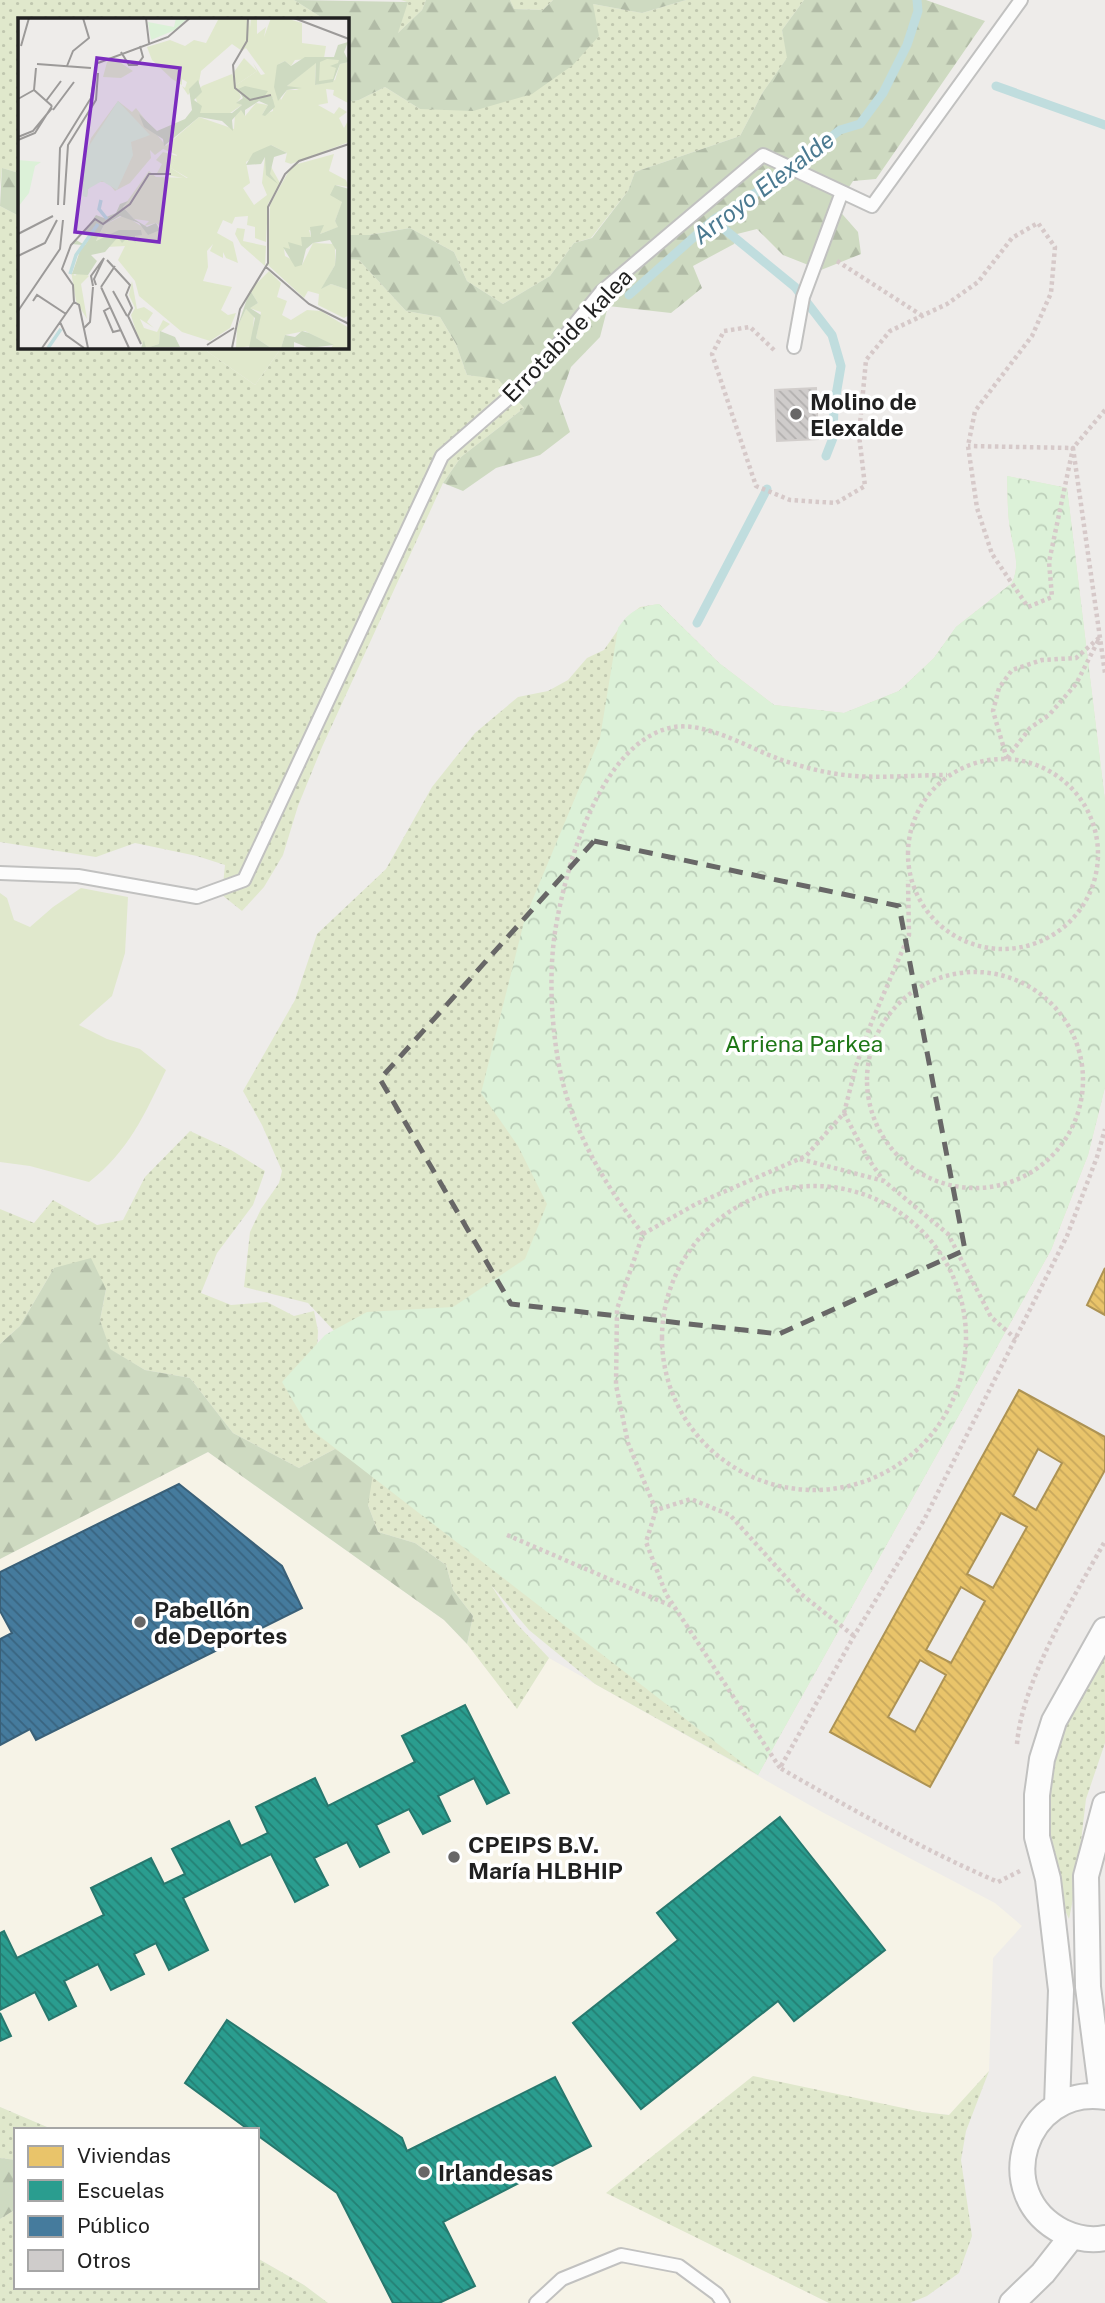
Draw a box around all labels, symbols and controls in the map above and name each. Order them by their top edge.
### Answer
inset map [18,18,348,348]
water label: Arroyo Elexalde [687,125,839,249]
street label: Errotabide kalea [497,263,637,407]
place label: Molino de Elexalde [810,388,917,441]
marker: Molino de Elexalde [788,406,804,422]
park label: Arriena Parkea [725,1030,883,1057]
place label: Pabellón de Deportes [154,1596,287,1649]
marker: Pabellón de Deportes [132,1614,148,1630]
place label: CPEIPS B.V. María HLBHIP [468,1831,623,1884]
marker: CPEIPS B.V. María HLBHIP [446,1849,462,1865]
legend [14,2128,259,2289]
text: Viviendas [77,2143,171,2168]
place label: Irlandesas [438,2159,553,2186]
marker: Irlandesas [416,2164,432,2180]
text: Escuelas [77,2178,164,2203]
text: Público [77,2213,150,2238]
text: Otros [77,2248,131,2273]

